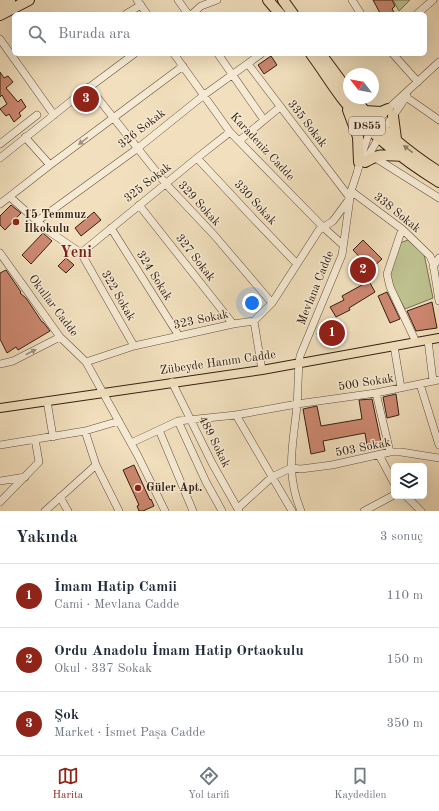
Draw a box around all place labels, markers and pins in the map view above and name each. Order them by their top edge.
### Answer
pin: 3 [73,84,99,114]
place label: 15 Temmuz İlkokulu [24,208,86,235]
marker: 15 Temmuz İlkokulu [11,217,21,227]
pin: 2 [350,255,376,285]
pin: 1 [319,318,345,348]
place label: Güler Apt. [146,482,202,494]
marker: Güler Apt. [133,483,143,493]

